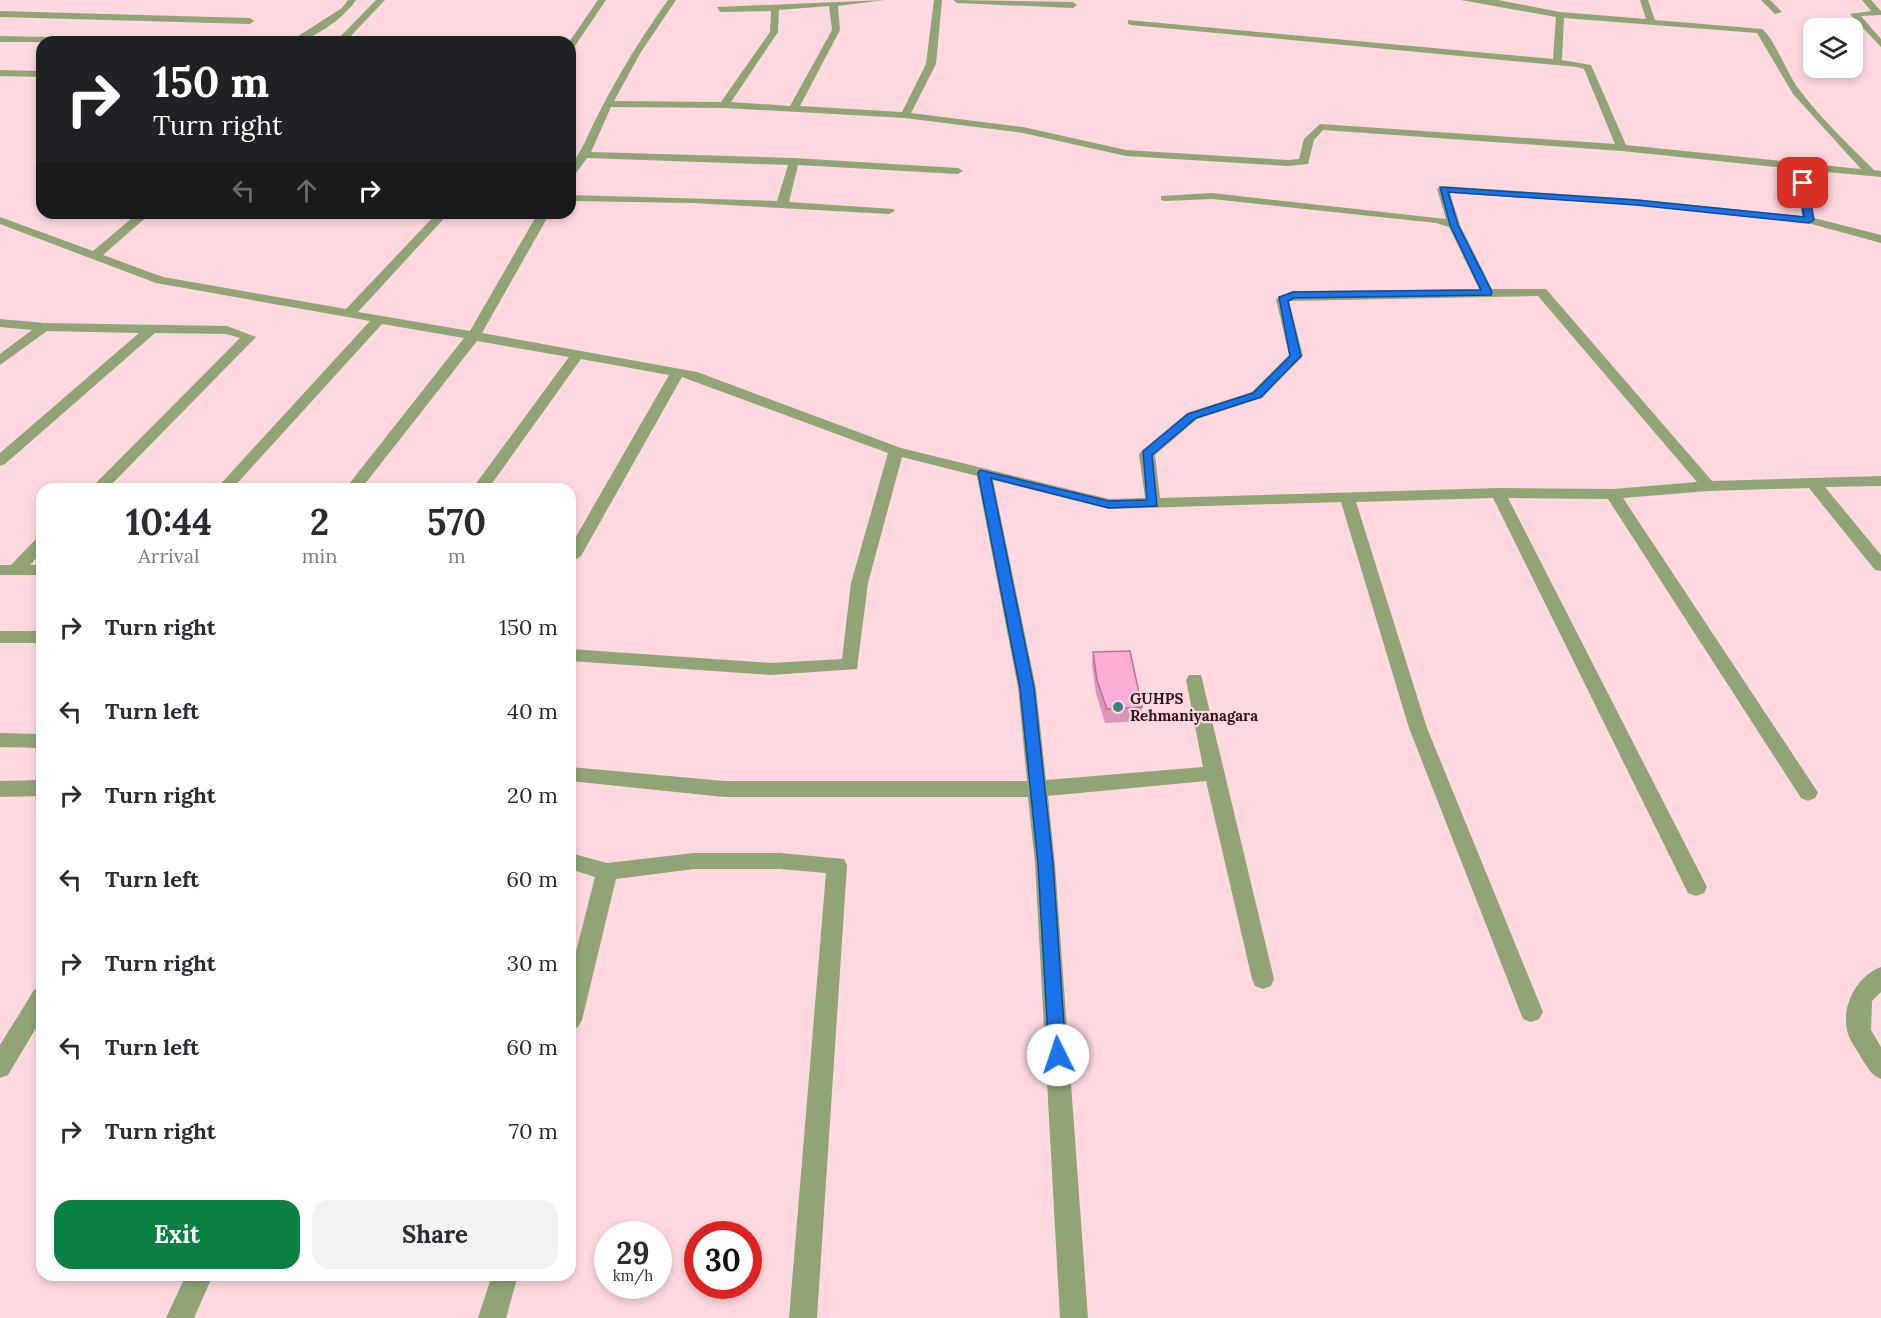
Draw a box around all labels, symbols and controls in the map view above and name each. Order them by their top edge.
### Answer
map controls [1803,18,1863,78]
button: layers [1803,18,1863,78]
text: 150 m [153,55,269,109]
icon: right [54,60,132,138]
text: Turn right [153,108,282,142]
pin [1777,157,1828,208]
icon: arrive [1786,166,1819,199]
icon: left [227,174,260,207]
icon: ahead [290,174,323,207]
icon: right [353,174,386,207]
text: 10:44 [126,499,212,545]
text: 2 [310,499,329,545]
text: 570 [427,499,486,545]
text: Arrival [138,543,199,568]
text: min [302,543,337,568]
text: m [448,543,466,568]
icon: right [54,611,87,644]
text: Turn right [105,613,216,641]
text: 150 m [499,613,558,641]
place label: GUHPS Rehmaniyanagara [1130,689,1258,725]
icon: left [54,695,87,728]
text: Turn left [105,697,199,725]
text: 40 m [507,697,558,725]
marker: GUHPS Rehmaniyanagara [1111,700,1125,714]
icon: right [54,779,87,812]
text: Turn right [105,781,216,809]
text: 20 m [507,781,558,809]
icon: left [54,863,87,896]
text: Turn left [105,865,199,893]
text: 60 m [506,865,558,893]
icon: right [54,947,87,980]
text: Turn right [105,949,216,977]
text: 30 m [507,949,558,977]
position arrow [1026,1023,1090,1087]
icon: left [54,1031,87,1064]
text: Turn left [105,1033,199,1061]
text: 60 m [506,1033,558,1061]
icon: right [54,1115,87,1148]
text: Turn right [105,1117,216,1145]
text: 70 m [509,1117,558,1145]
button: Exit [54,1200,300,1269]
button: Share [312,1200,558,1269]
speed limit sign: 30 [684,1221,762,1299]
text: 29 [616,1234,650,1272]
text: km/h [613,1266,653,1285]

